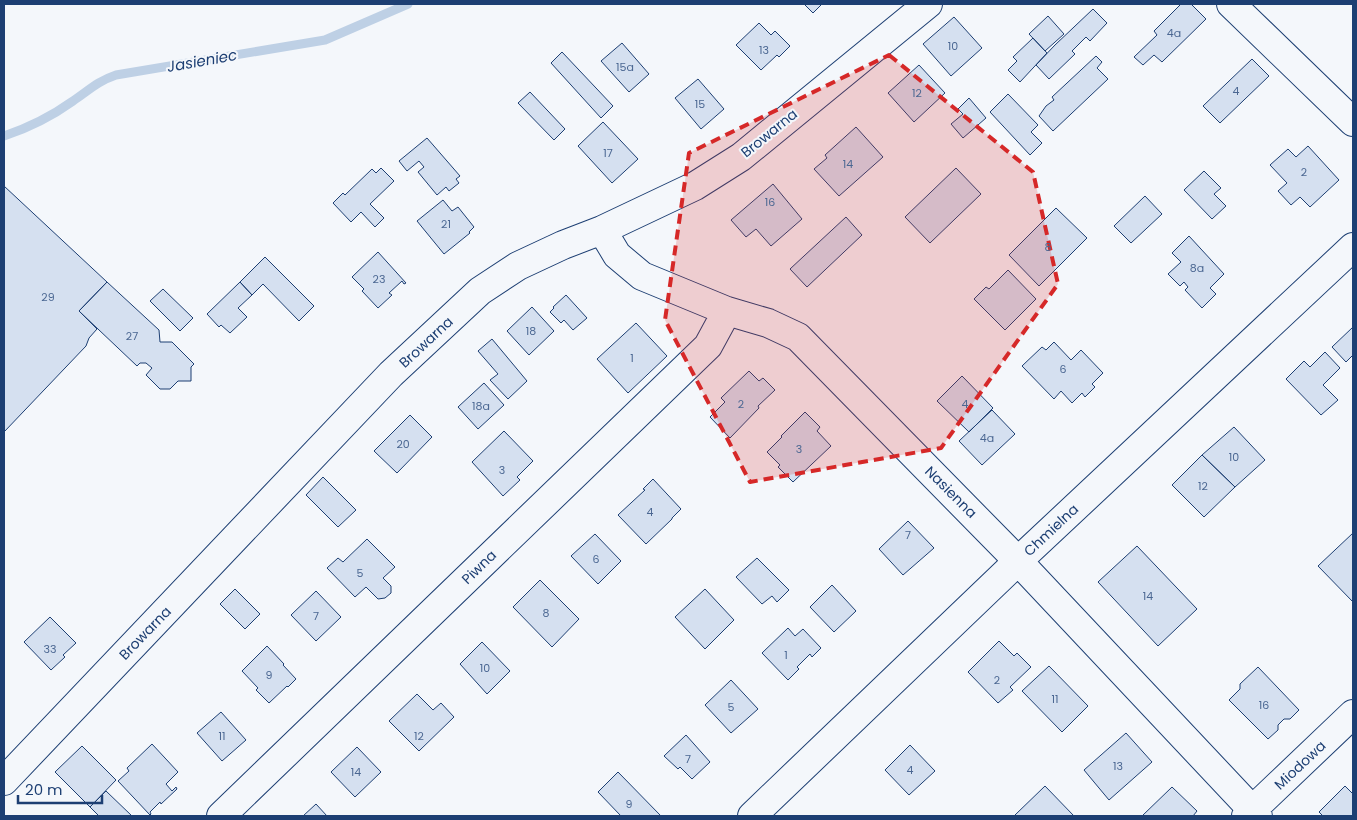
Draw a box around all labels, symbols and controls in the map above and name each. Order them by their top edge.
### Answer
house number: 4a [1167,25,1181,41]
house number: 10 [948,38,958,54]
house number: 13 [759,42,769,58]
water label: Jasieniec [165,44,239,77]
house number: 15a [616,59,634,75]
house number: 4 [1233,83,1240,99]
house number: 12 [912,85,922,101]
house number: 15 [695,96,705,112]
street label: Browarna [737,104,801,162]
house number: 17 [603,145,613,161]
house number: 14 [843,156,853,172]
house number: 2 [1301,164,1307,180]
house number: 16 [765,194,775,210]
house number: 21 [441,216,451,232]
house number: 8 [1045,239,1052,255]
house number: 8a [1190,260,1204,276]
house number: 23 [373,271,385,287]
house number: 29 [41,289,55,305]
street label: Browarna [395,312,457,372]
house number: 18 [526,323,536,339]
house number: 27 [126,328,138,344]
house number: 1 [630,350,634,366]
house number: 6 [1060,361,1067,377]
house number: 2 [738,396,744,412]
house number: 4 [962,396,969,412]
house number: 18a [472,398,490,414]
house number: 4a [980,430,994,446]
house number: 20 [396,436,410,452]
house number: 3 [796,441,802,457]
house number: 10 [1229,449,1239,465]
house number: 3 [499,462,505,478]
street label: Nasienna [921,462,981,522]
house number: 12 [1198,478,1208,494]
street label: Chmielna [1019,499,1083,561]
house number: 4 [647,504,654,520]
house number: 7 [905,527,911,543]
street label: Piwna [457,545,501,589]
house number: 6 [593,551,600,567]
house number: 5 [357,565,364,581]
house number: 14 [1143,588,1153,604]
street label: Browarna [114,602,176,664]
house number: 8 [543,605,550,621]
house number: 7 [313,608,319,624]
house number: 33 [44,641,56,657]
house number: 1 [784,647,788,663]
house number: 10 [480,660,490,676]
house number: 9 [266,667,273,683]
house number: 2 [994,672,1000,688]
house number: 11 [1051,691,1059,707]
house number: 16 [1259,697,1269,713]
house number: 5 [728,699,735,715]
house number: 11 [218,728,226,744]
house number: 12 [414,728,424,744]
street label: Miodowa [1270,736,1330,794]
house number: 7 [685,751,691,767]
house number: 13 [1113,758,1123,774]
house number: 4 [907,762,914,778]
house number: 14 [351,764,361,780]
scale bar [18,772,101,804]
text: 20 m [25,779,63,800]
house number: 9 [626,796,633,812]

